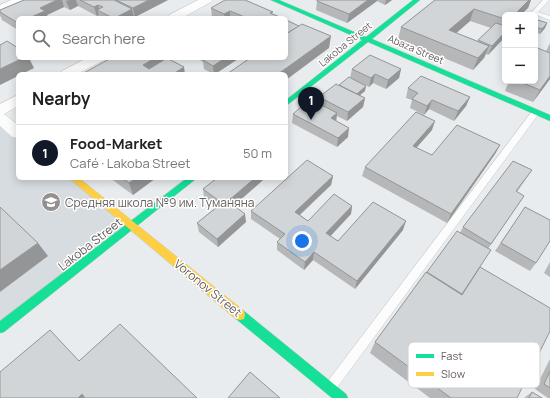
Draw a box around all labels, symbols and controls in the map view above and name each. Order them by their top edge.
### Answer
map controls [502,12,538,84]
button: + [502,12,538,48]
search box [16,16,288,60]
street label: Lakoba Street [316,18,374,70]
icon: search [30,27,52,49]
text: Search here [62,28,145,49]
street label: Abaza Street [386,31,446,67]
button: − [502,48,538,84]
text: Nearby [32,87,90,110]
pin: 1 [298,87,324,120]
text: Food-Market [70,133,163,154]
text: 1 [42,144,48,162]
text: 50 m [243,144,272,162]
text: Café · Lakoba Street [70,154,190,172]
school or university icon: Средняя школа №9 им. Туманяна [40,191,62,213]
place label: Средняя школа №9 им. Туманяна [65,194,254,211]
street label: Lakoba Street [54,213,126,274]
your location [292,231,312,251]
street label: Voronov Street [171,255,246,321]
legend [408,342,540,388]
text: Fast [441,348,463,363]
text: Slow [441,366,466,381]

